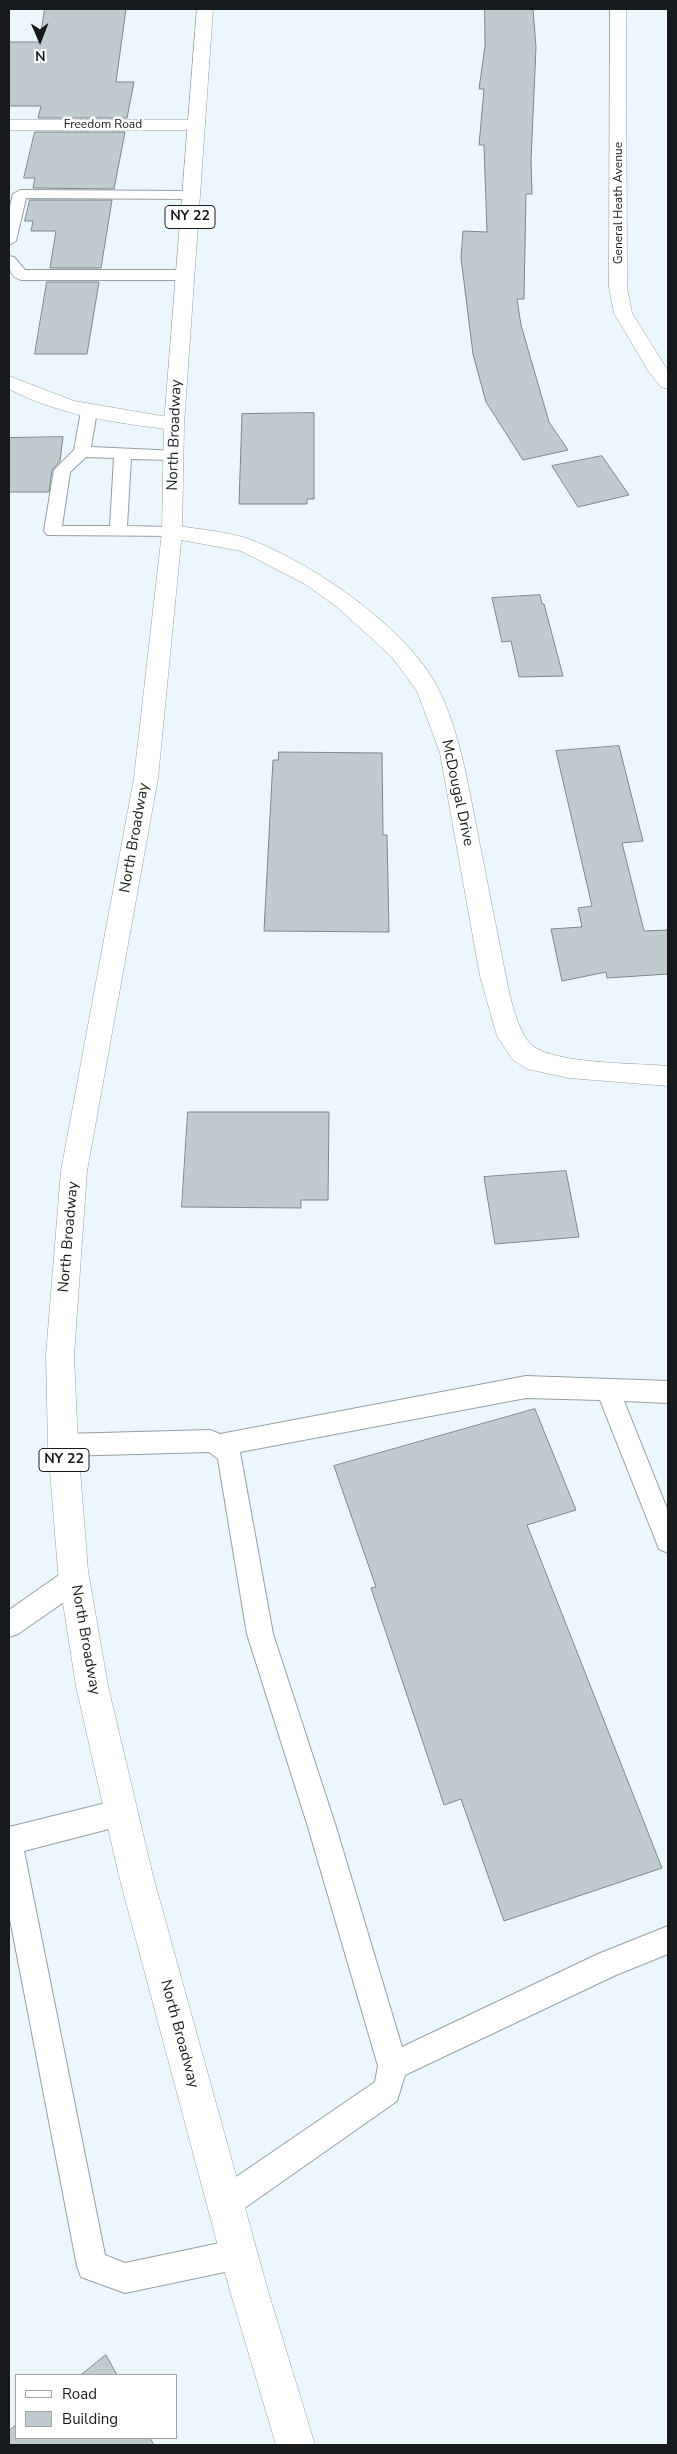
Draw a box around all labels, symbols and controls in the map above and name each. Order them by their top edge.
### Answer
north arrow [15,15,65,65]
text: N [35,46,46,65]
street label: Freedom Road [64,118,142,132]
street label: General Heath Avenue [612,142,626,264]
road number: NY 22 [165,206,215,228]
street label: North Broadway [164,379,186,491]
street label: McDougal Drive [437,738,477,848]
street label: North Broadway [116,782,154,894]
street label: North Broadway [55,1181,83,1293]
road number: NY 22 [39,1448,89,1472]
street label: North Broadway [66,1584,104,1696]
street label: North Broadway [156,1978,202,2090]
legend [15,2374,178,2439]
text: Road [62,2384,97,2404]
text: Building [62,2409,118,2429]

